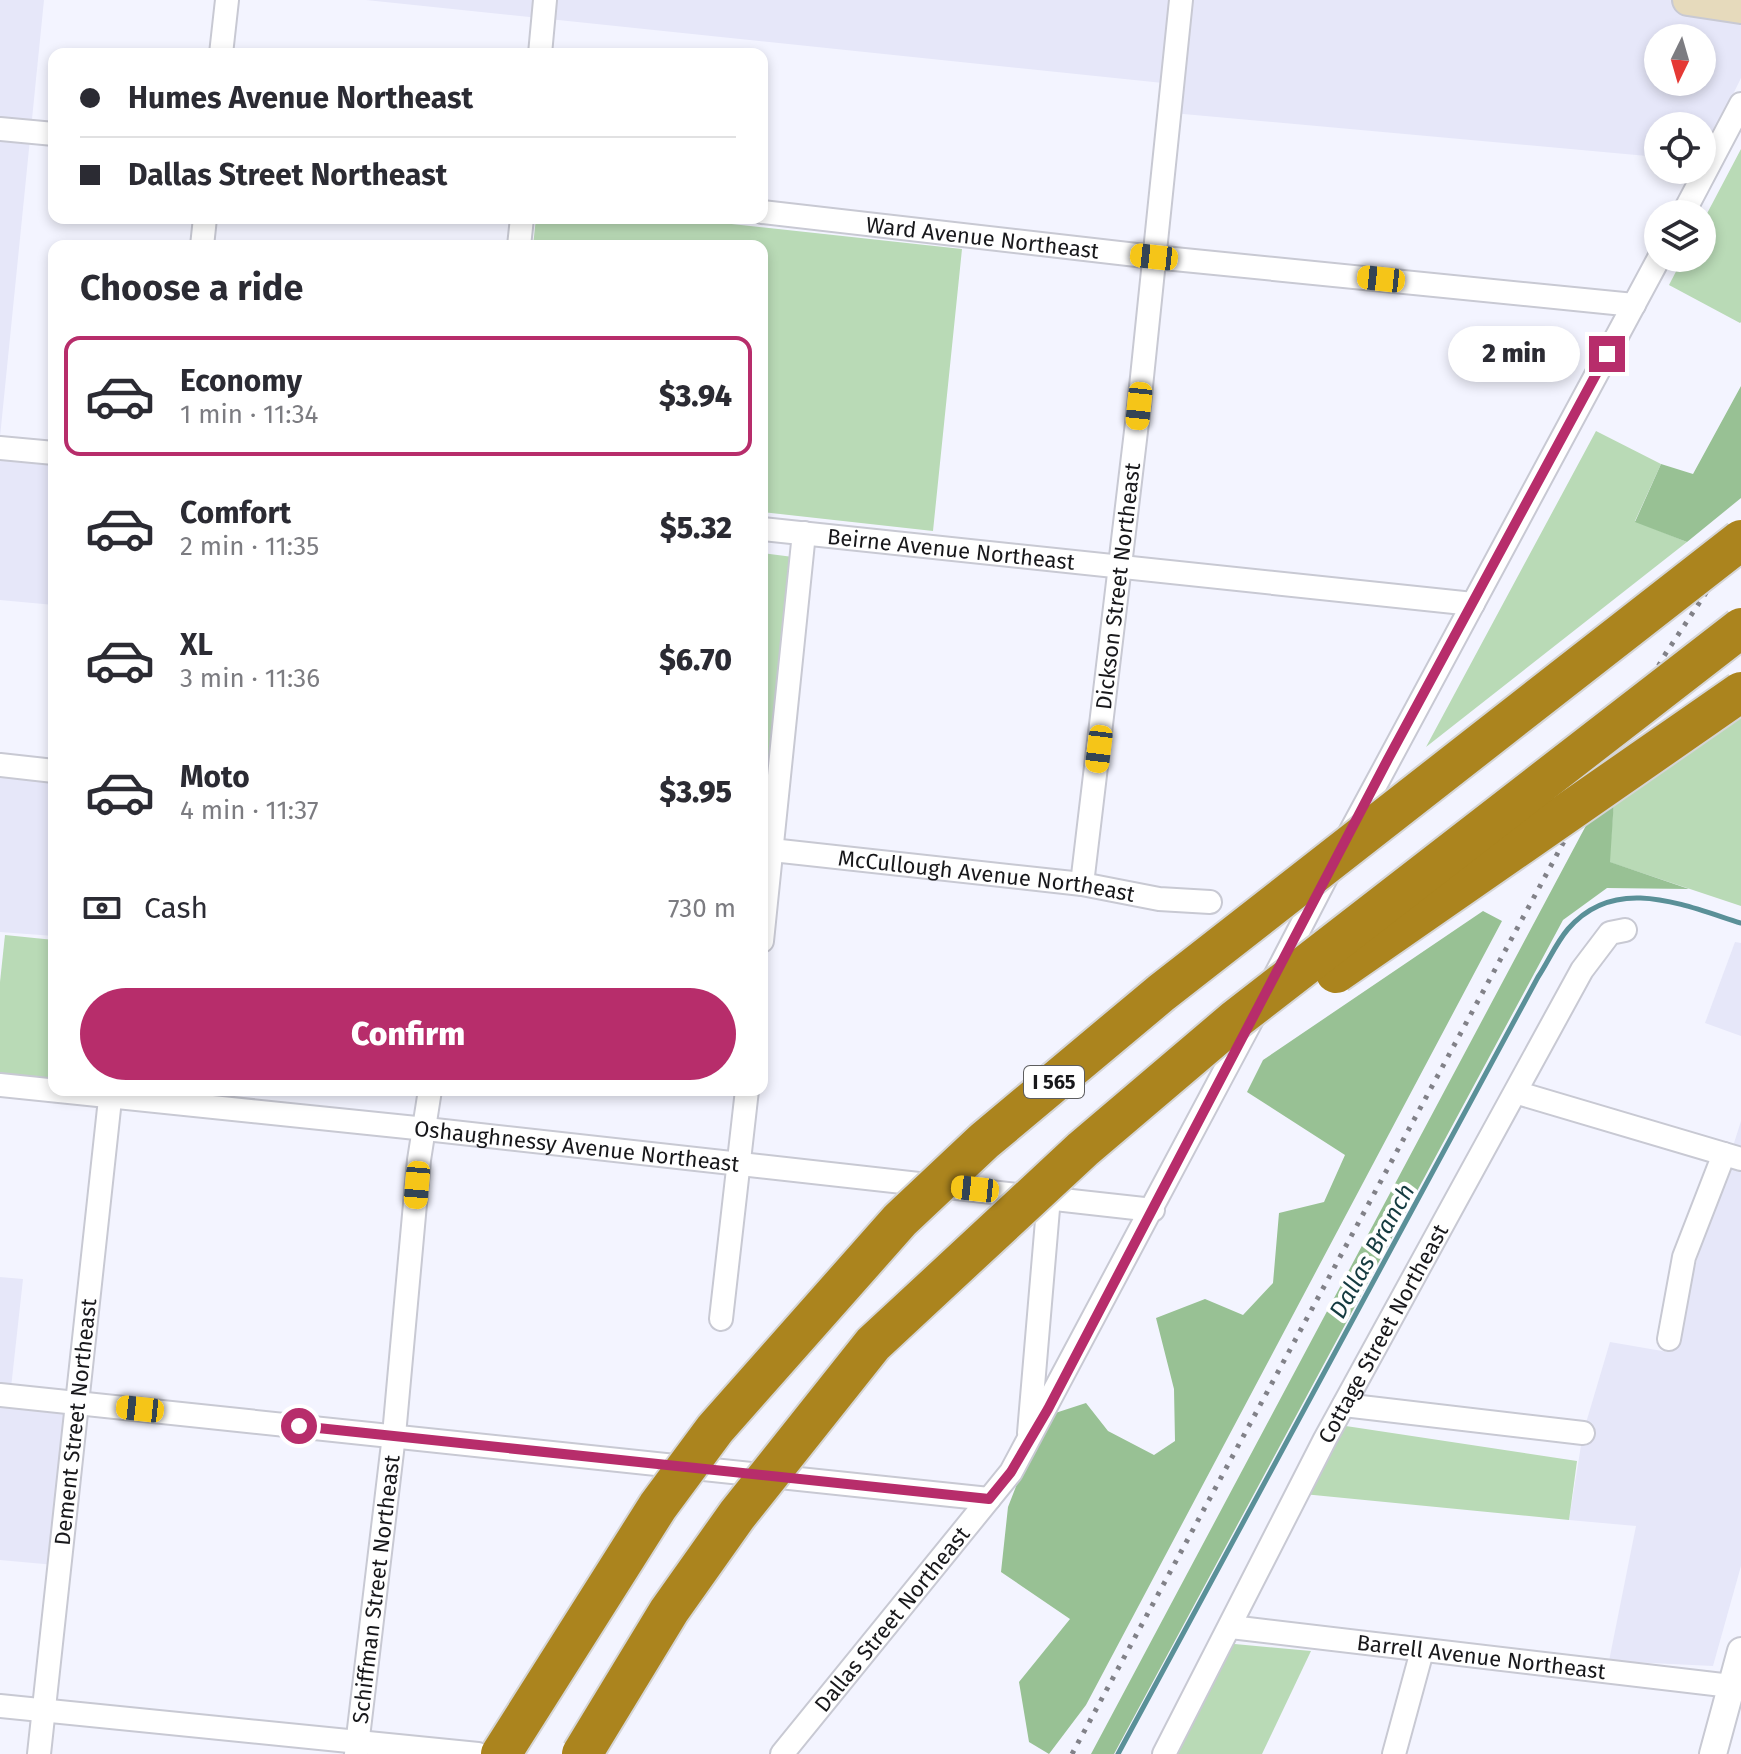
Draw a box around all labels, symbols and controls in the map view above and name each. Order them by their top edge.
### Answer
north arrow [1644,24,1716,96]
map controls [1644,24,1716,272]
text: Humes Avenue Northeast [128,80,473,116]
button: locate [1644,112,1716,184]
text: Dallas Street Northeast [128,157,447,193]
button: layers [1644,200,1716,272]
street label: Ward Avenue Northeast [865,211,1101,264]
car [1129,243,1179,271]
car [1356,265,1406,293]
text: Choose a ride [80,266,303,310]
callout: 2 min [1447,326,1579,382]
route end [1589,336,1625,372]
text: 2 min [1482,338,1546,369]
icon: car [84,360,156,432]
text: Economy [180,363,302,399]
text: $3.94 [659,378,732,414]
car [1125,381,1153,431]
text: 1 min · 11:34 [180,399,318,430]
street label: Dickson Street Northeast [1089,461,1146,711]
icon: car [84,492,156,564]
text: Comfort [180,495,291,531]
text: $5.32 [660,510,732,546]
street label: Beirne Avenue Northeast [826,522,1076,575]
text: 2 min · 11:35 [180,531,319,562]
icon: car [84,624,156,696]
text: XL [180,627,213,663]
text: $6.70 [659,642,732,678]
text: 3 min · 11:36 [180,663,320,694]
car [1084,724,1114,774]
icon: car [84,756,156,828]
text: Moto [180,759,250,795]
text: $3.95 [659,774,732,810]
text: 4 min · 11:37 [180,795,319,826]
street label: McCullough Avenue Northeast [837,844,1137,908]
icon: cash [80,886,124,930]
text: Cash [144,890,208,926]
text: 730 m [668,893,736,924]
button: Confirm [80,988,736,1080]
road number: I 565 [1024,1066,1084,1098]
street label: Oshaughnessy Avenue Northeast [413,1114,741,1177]
car [403,1160,431,1210]
car [950,1175,1000,1203]
water label: Dallas Branch [1324,1179,1420,1323]
street label: Cottage Street Northeast [1312,1219,1454,1448]
street label: Dement Street Northeast [48,1297,102,1547]
car [115,1395,165,1423]
route start [281,1408,317,1444]
street label: Schiffman Street Northeast [346,1453,405,1725]
street label: Dallas Street Northeast [808,1521,975,1717]
street label: Barrell Avenue Northeast [1355,1628,1607,1685]

